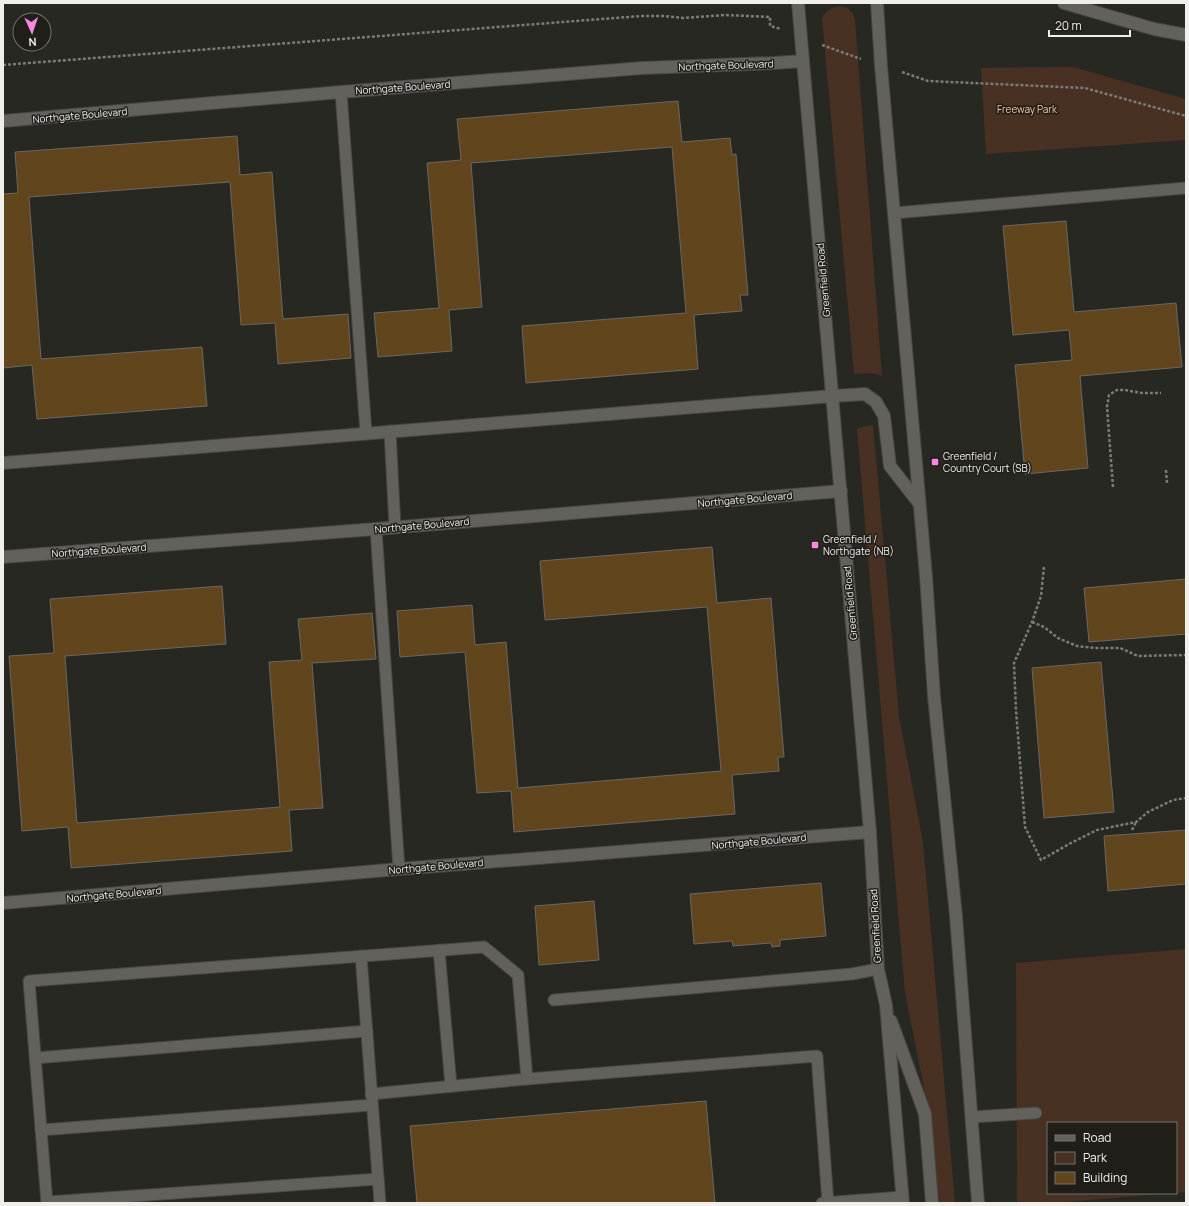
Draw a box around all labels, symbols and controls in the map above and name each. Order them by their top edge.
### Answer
north arrow [12,12,52,52]
scale bar [1049,12,1130,38]
text: 20 m [1055,17,1082,34]
text: N [28,35,37,50]
street label: Northgate Boulevard [678,56,774,74]
street label: Northgate Boulevard [355,77,451,97]
park label: Freeway Park [997,102,1058,116]
street label: Northgate Boulevard [32,104,128,126]
street label: Greenfield Road [813,243,833,317]
place label: Greenfield / Country Court (SB) [943,449,1032,475]
marker: Greenfield / Country Court (SB) [930,457,940,467]
street label: Northgate Boulevard [697,488,793,510]
street label: Northgate Boulevard [374,514,470,536]
place label: Greenfield / Northgate (NB) [823,532,894,558]
street label: Northgate Boulevard [51,540,147,560]
marker: Greenfield / Northgate (NB) [810,540,820,550]
street label: Greenfield Road [840,566,860,640]
street label: Northgate Boulevard [711,830,807,852]
street label: Northgate Boulevard [388,855,484,877]
street label: Northgate Boulevard [66,883,162,905]
street label: Greenfield Road [866,889,884,963]
legend [1047,1122,1177,1194]
text: Road [1083,1129,1111,1146]
text: Park [1083,1149,1108,1166]
text: Building [1083,1169,1127,1186]

